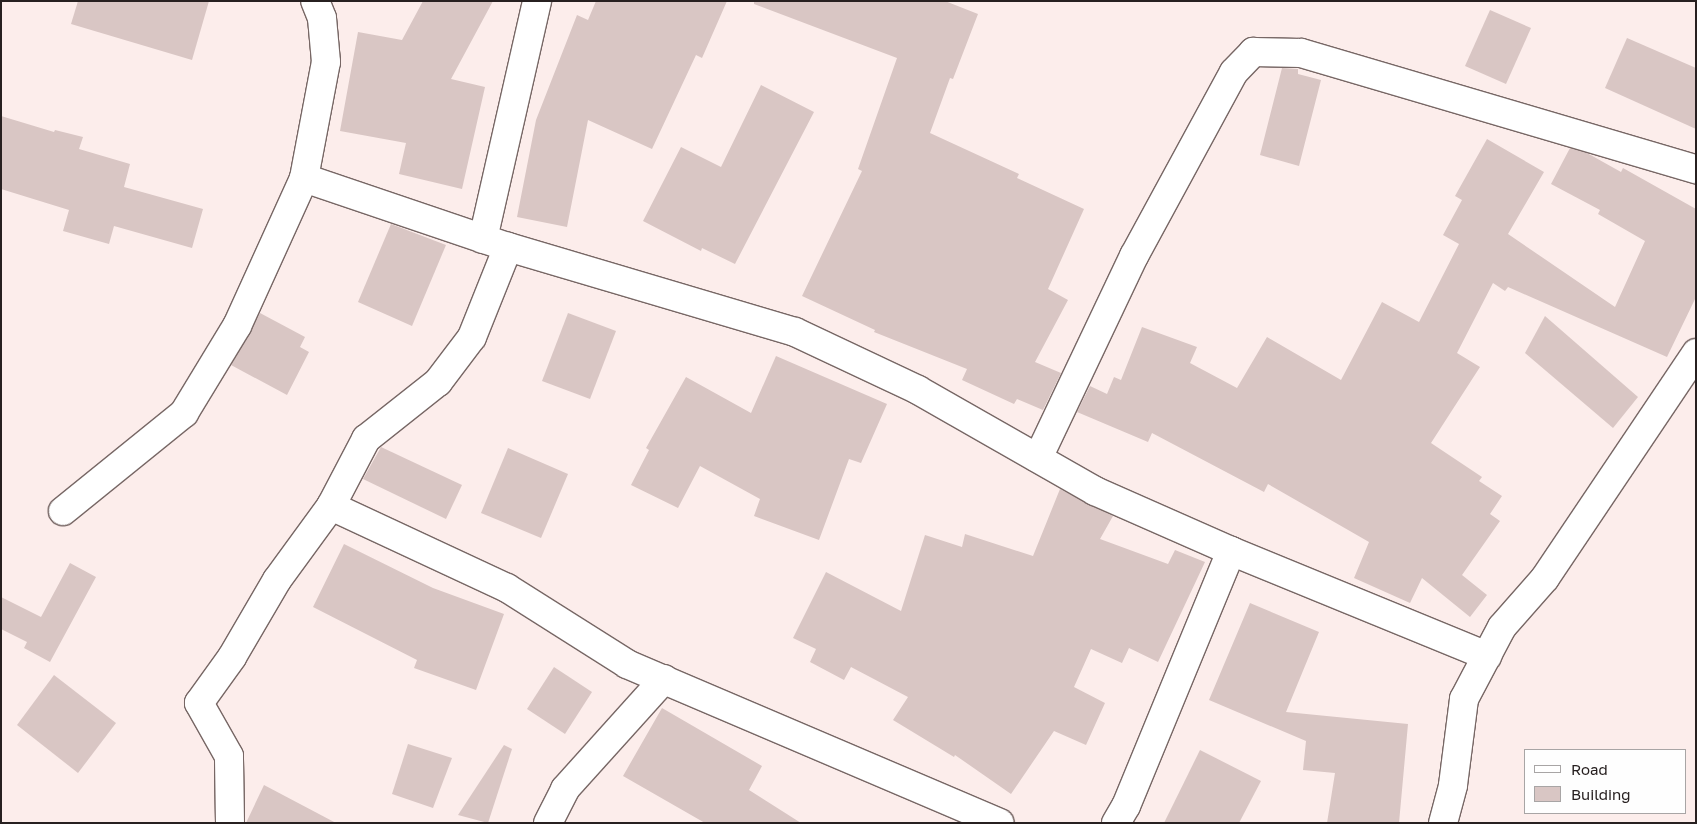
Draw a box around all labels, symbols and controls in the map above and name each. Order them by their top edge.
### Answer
legend [1524,749,1687,814]
text: Road [1571,760,1608,778]
text: Building [1571,785,1631,803]

